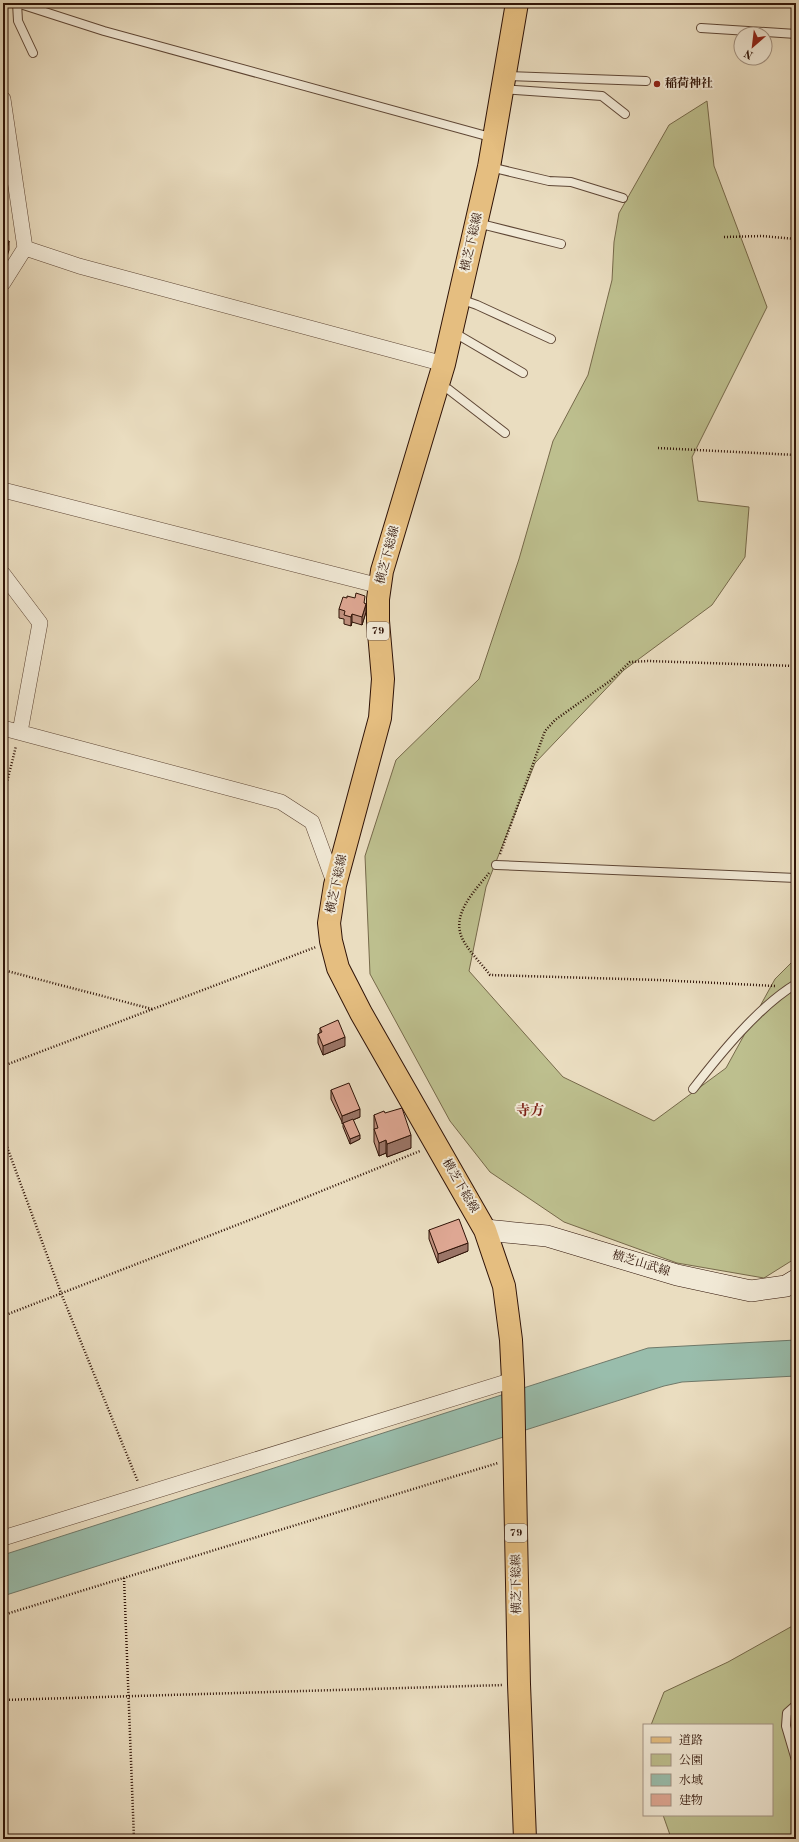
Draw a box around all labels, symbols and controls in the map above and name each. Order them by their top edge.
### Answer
north arrow [733,26,773,66]
text: N [742,46,755,60]
place label: 稲荷神社 [665,76,713,90]
marker: 稲荷神社 [652,79,662,89]
street label: 横芝下総線 [457,211,485,273]
street label: 横芝下総線 [373,524,402,586]
road number: 79 [367,622,389,640]
street label: 横芝下総線 [323,853,349,915]
district label: 寺方 [516,1103,544,1118]
street label: 横芝下総線 [440,1156,482,1215]
street label: 横芝山武線 [611,1248,672,1279]
road number: 79 [505,1524,527,1542]
street label: 横芝下総線 [508,1554,524,1614]
legend [643,1724,773,1816]
text: 道路 [679,1733,703,1747]
text: 公園 [679,1754,703,1767]
text: 水域 [679,1773,703,1787]
text: 建物 [679,1793,703,1807]

